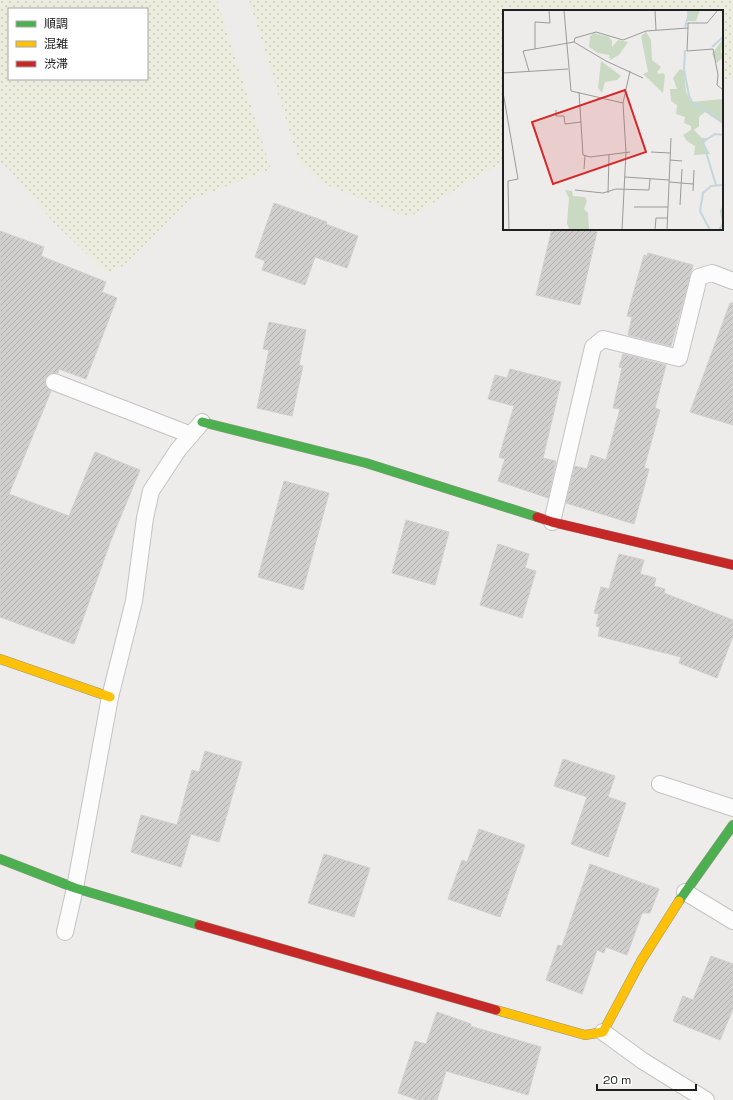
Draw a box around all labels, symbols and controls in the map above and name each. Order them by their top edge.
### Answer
legend [8,8,148,80]
inset map [503,10,723,230]
text: 順調 [44,16,68,32]
text: 混雑 [44,36,68,52]
text: 渋滞 [44,56,68,72]
scale bar [597,1066,696,1092]
text: 20 m [603,1072,631,1088]

